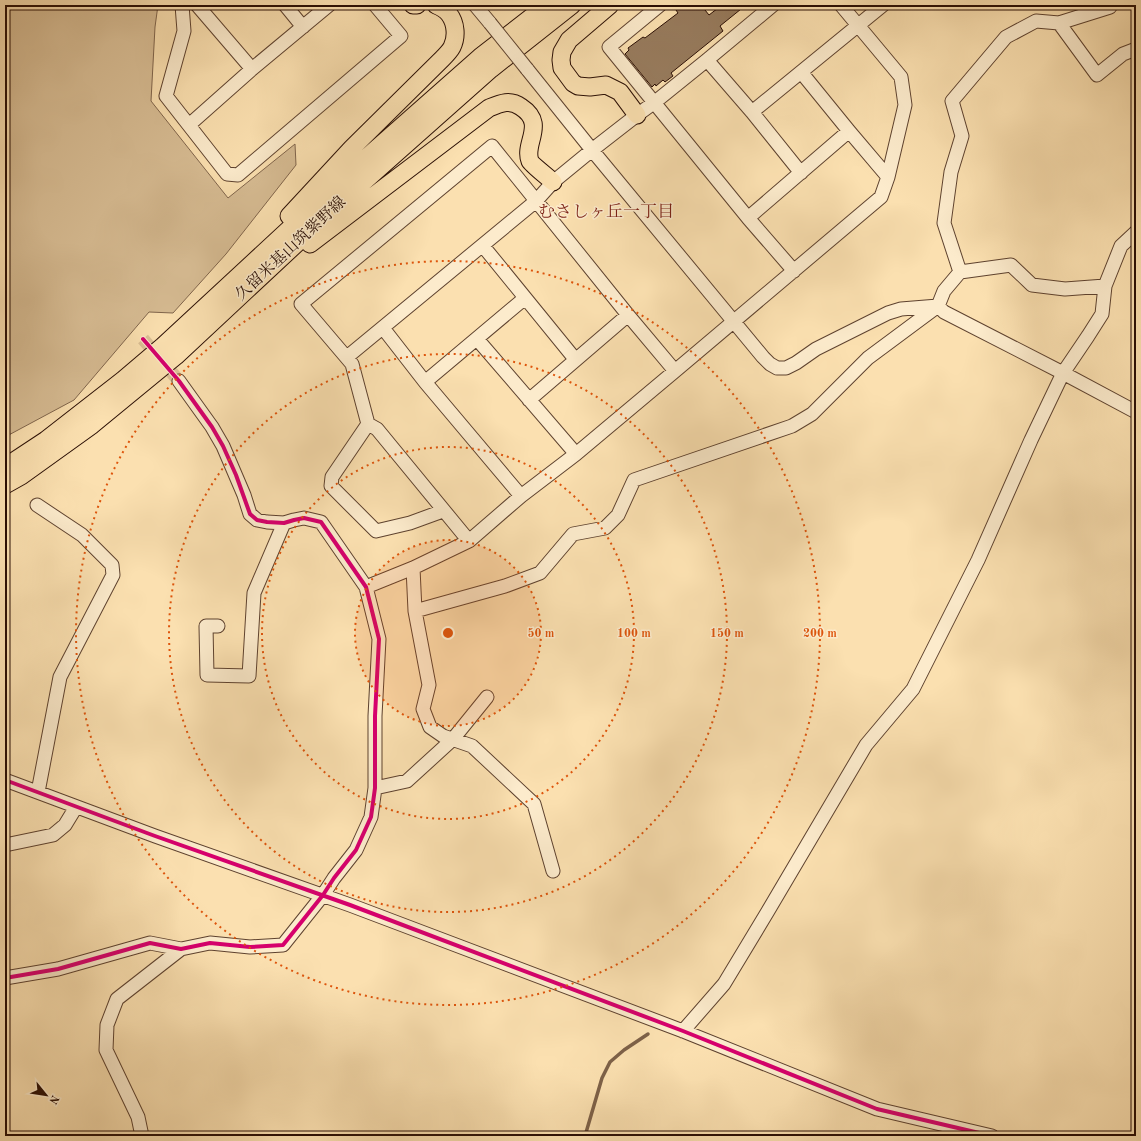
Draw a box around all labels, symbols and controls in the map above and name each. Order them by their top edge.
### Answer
street label: 久留米基山筑紫野線 [232,193,349,304]
district label: むさしヶ丘一丁目 [538,203,674,221]
centre of rings [441,626,455,640]
text: 50 m [528,627,555,640]
text: 150 m [710,627,744,640]
text: 100 m [617,628,651,640]
text: 200 m [803,628,837,640]
north arrow [26,1075,66,1115]
text: N [46,1093,60,1106]

